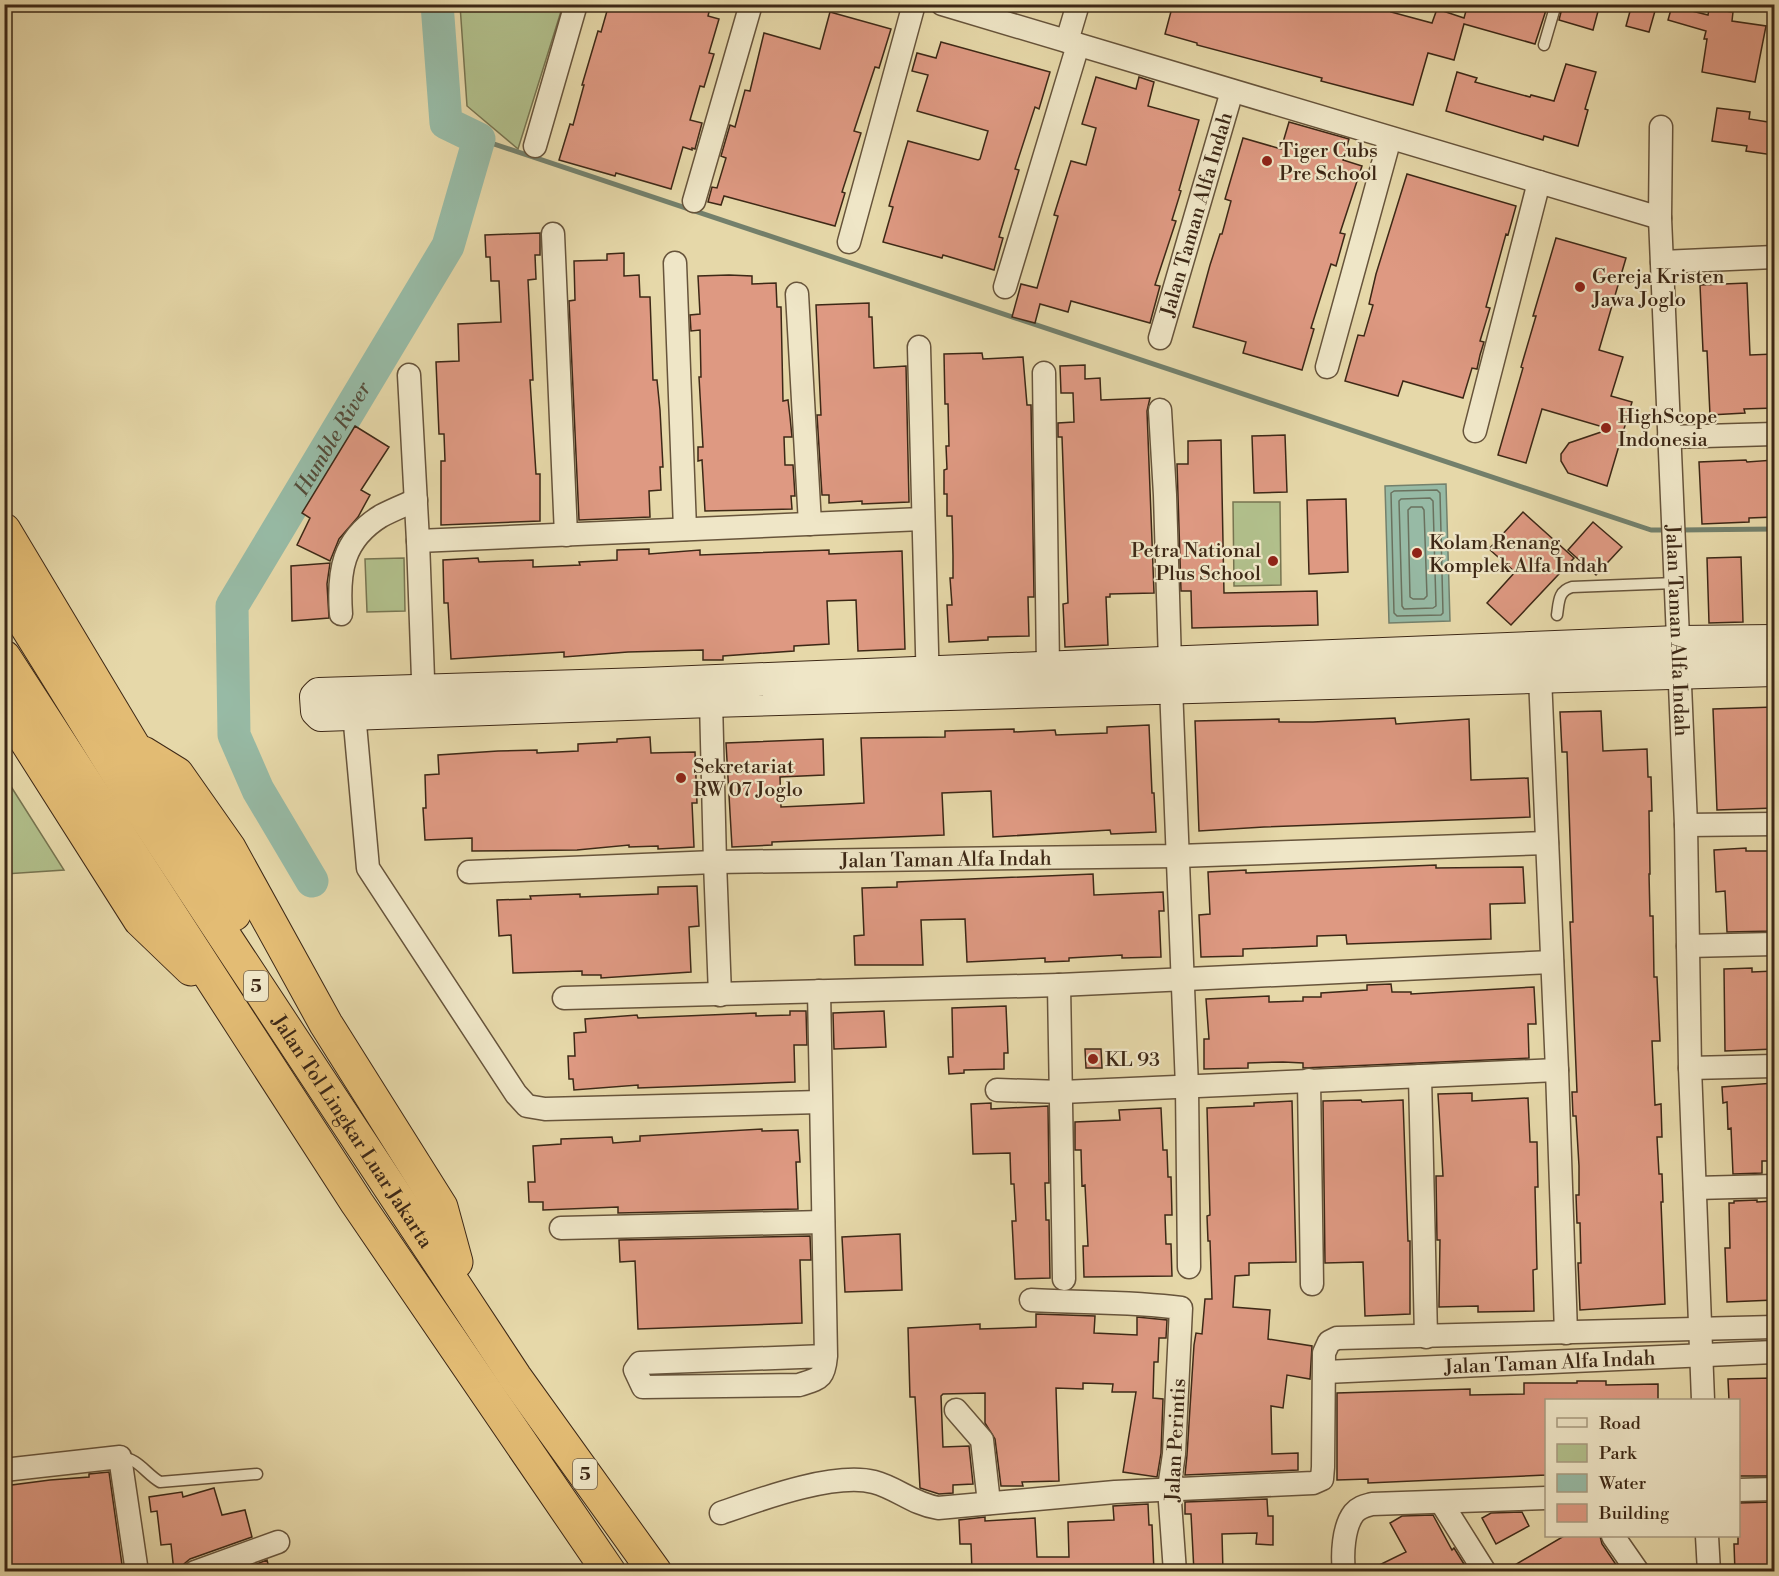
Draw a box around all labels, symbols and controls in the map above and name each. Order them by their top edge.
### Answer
street label: Jalan Taman Alfa Indah [1156,109,1239,321]
place label: Tiger Cubs Pre School [1279,139,1378,187]
marker: Tiger Cubs Pre School [1260,154,1274,168]
place label: Gereja Kristen Jawa Joglo [1591,265,1724,313]
marker: Gereja Kristen Jawa Joglo [1573,280,1587,294]
water label: Humble River [289,377,378,502]
place label: HighScope Indonesia [1618,405,1717,453]
marker: HighScope Indonesia [1599,421,1613,435]
street label: Jalan Taman Alfa Indah [1659,523,1693,737]
place label: Kolam Renang Komplek Alfa Indah [1429,531,1608,579]
place label: Petra National Plus School [1131,539,1261,587]
marker: Kolam Renang Komplek Alfa Indah [1410,546,1424,560]
marker: Petra National Plus School [1266,554,1280,568]
place label: Sekretariat RW 07 Joglo [693,755,803,803]
marker: Sekretariat RW 07 Joglo [674,771,688,785]
street label: Jalan Taman Alfa Indah [839,847,1052,874]
road number: 5 [244,971,268,1001]
street label: Jalan Tol Lingkar Luar Jakarta [265,1010,438,1254]
place label: KL 93 [1105,1048,1160,1073]
marker: KL 93 [1086,1052,1100,1066]
street label: Jalan Taman Alfa Indah [1443,1346,1656,1381]
street label: Jalan Perintis [1161,1378,1192,1503]
legend [1545,1399,1740,1537]
text: Road [1599,1412,1642,1435]
text: Park [1599,1442,1638,1465]
road number: 5 [573,1459,597,1489]
text: Water [1598,1472,1647,1495]
text: Building [1598,1502,1670,1525]

